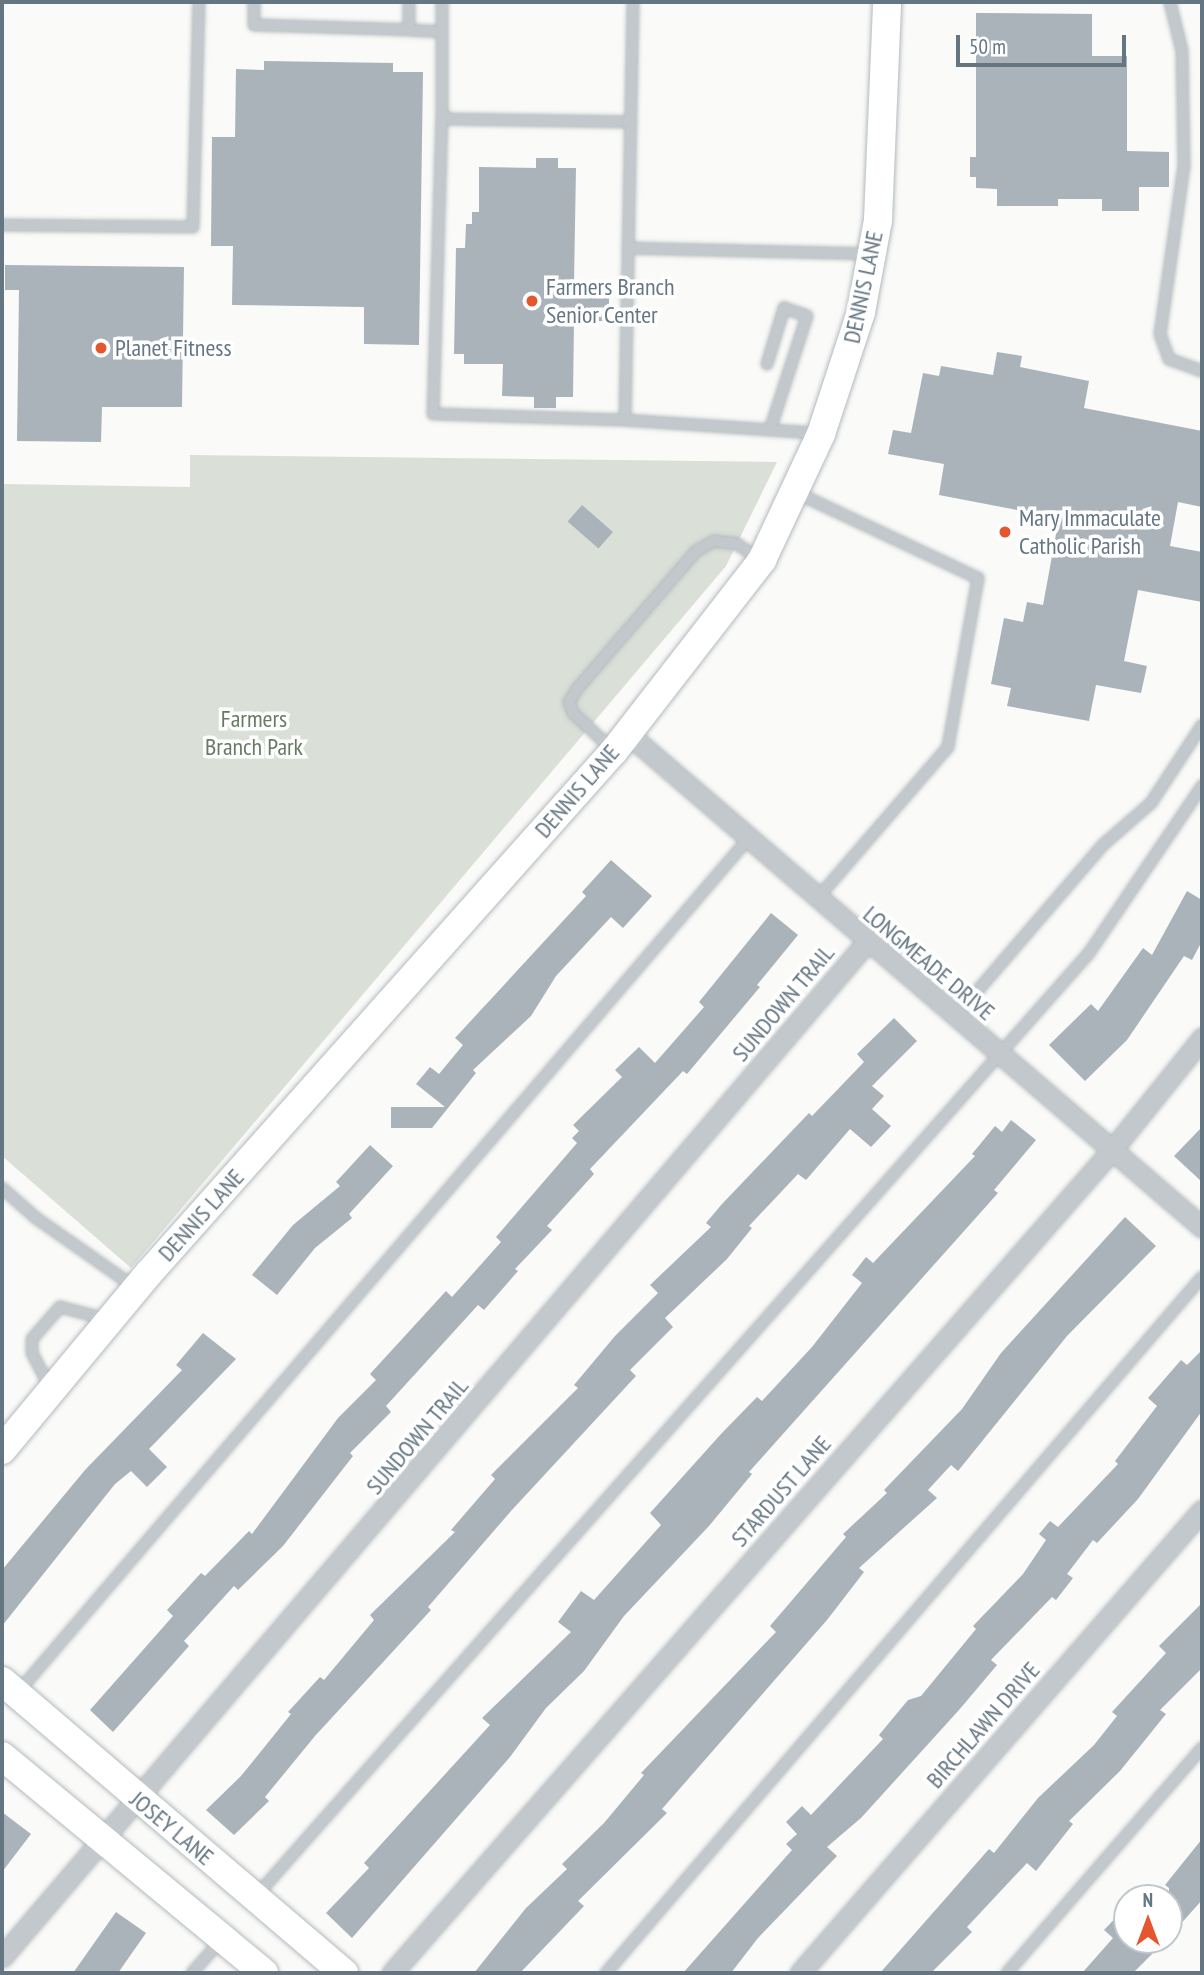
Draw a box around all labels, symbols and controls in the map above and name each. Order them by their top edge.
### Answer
scale bar [959,21,1129,65]
text: 50 m [969,33,1006,60]
street label: DENNIS LANE [837,228,889,346]
place label: Farmers Branch Senior Center [546,273,675,329]
marker: Farmers Branch Senior Center [524,293,540,309]
place label: Planet Fitness [115,334,232,362]
marker: Planet Fitness [93,340,109,356]
place label: Mary Immaculate Catholic Parish [1019,504,1161,560]
marker: Mary Immaculate Catholic Parish [997,524,1013,540]
park label: Farmers Branch Park [205,705,303,761]
street label: DENNIS LANE [529,738,625,844]
street label: LONGMEADE DRIVE [857,900,1001,1026]
street label: SUNDOWN TRAIL [726,939,840,1067]
street label: DENNIS LANE [152,1163,250,1267]
street label: SUNDOWN TRAIL [360,1372,474,1500]
street label: STARDUST LANE [725,1429,837,1553]
street label: BIRCHLAWN DRIVE [920,1656,1046,1794]
street label: JOSEY LANE [124,1785,220,1871]
north arrow [1113,1884,1183,1954]
text: N [1143,1888,1153,1912]

